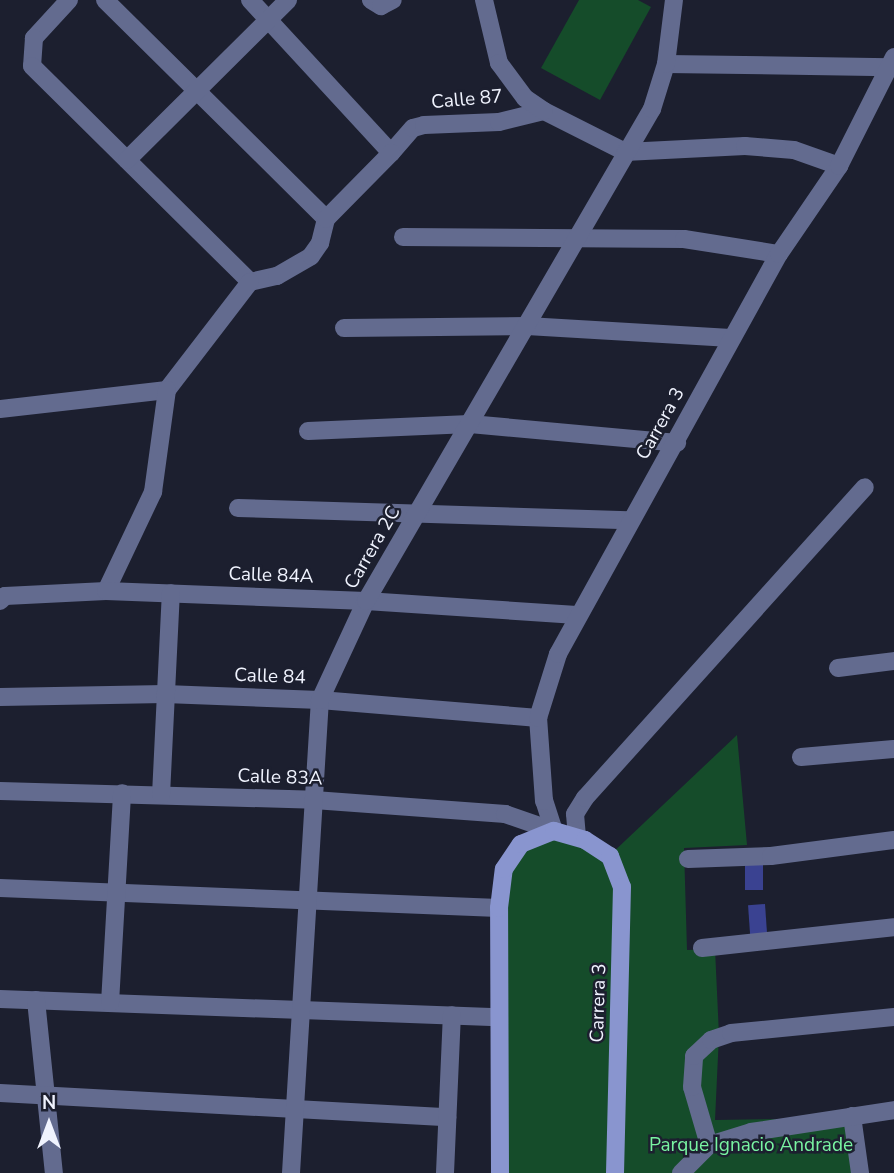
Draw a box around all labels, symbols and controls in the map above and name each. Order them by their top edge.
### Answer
street label: Calle 87 [430,86,504,114]
street label: Carrera 3 [632,384,690,464]
street label: Carrera 2C [340,502,406,594]
street label: Calle 84A [228,563,314,589]
street label: Calle 84 [234,664,306,690]
street label: Calle 83A [237,765,323,791]
street label: Carrera 3 [586,963,612,1043]
north arrow [14,1089,84,1159]
text: N [42,1090,56,1116]
park label: Parque Ignacio Andrade [649,1135,853,1157]

